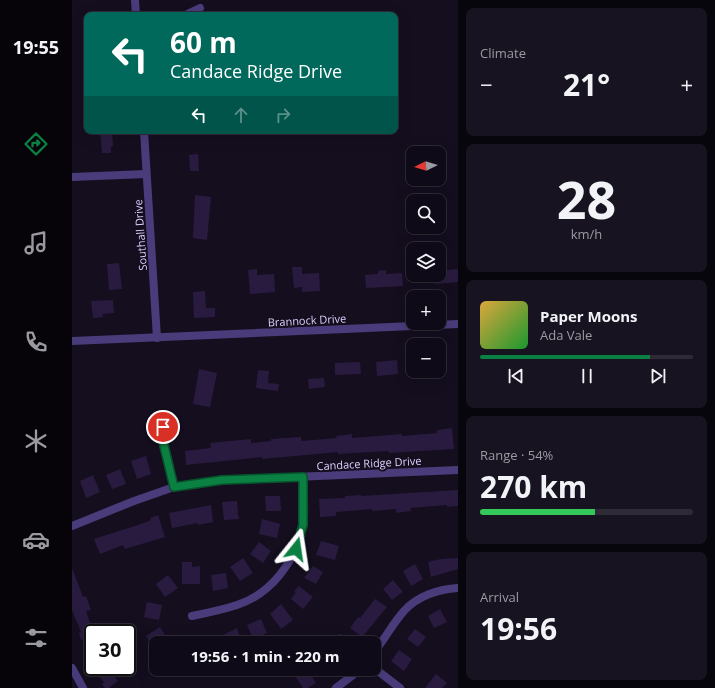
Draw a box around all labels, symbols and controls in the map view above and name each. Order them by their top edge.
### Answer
text: 60 m [170,23,237,61]
icon: left [104,28,156,80]
text: 19:55 [13,35,59,59]
text: Climate [480,44,526,62]
text: Candace Ridge Drive [170,59,342,83]
text: 21° [563,64,610,105]
text: − [480,69,493,99]
text: + [680,69,693,99]
icon: left [188,104,210,126]
icon: ahead [230,104,252,126]
icon: right [272,104,294,126]
icon: directions [22,130,50,158]
north arrow [406,146,446,186]
map controls [406,146,446,378]
text: 28 [557,163,616,234]
button: search [406,194,446,234]
street label: Southall Drive [130,199,150,271]
text: km/h [571,225,602,243]
icon: music [22,229,50,257]
button: layers [406,242,446,282]
button: + [406,290,446,330]
text: Paper Moons [540,306,638,326]
street label: Brannock Drive [267,310,347,330]
text: Ada Vale [540,326,592,344]
icon: phone [22,328,50,356]
button: − [406,338,446,378]
icon: previous [505,365,527,387]
icon: pause [576,365,598,387]
icon: next [647,365,669,387]
pin [146,410,180,444]
icon: arrive [152,416,174,438]
icon: climate [22,427,50,455]
text: Range · 54% [480,446,553,464]
street label: Candace Ridge Drive [316,453,422,473]
text: 270 km [480,466,587,507]
icon: car [22,526,50,554]
position arrow [275,528,317,570]
text: Arrival [480,588,519,606]
text: 19:56 [480,608,557,649]
icon: filters [22,624,50,652]
speed limit sign: 30 [84,624,136,676]
text: 19:56 · 1 min · 220 m [191,646,339,666]

